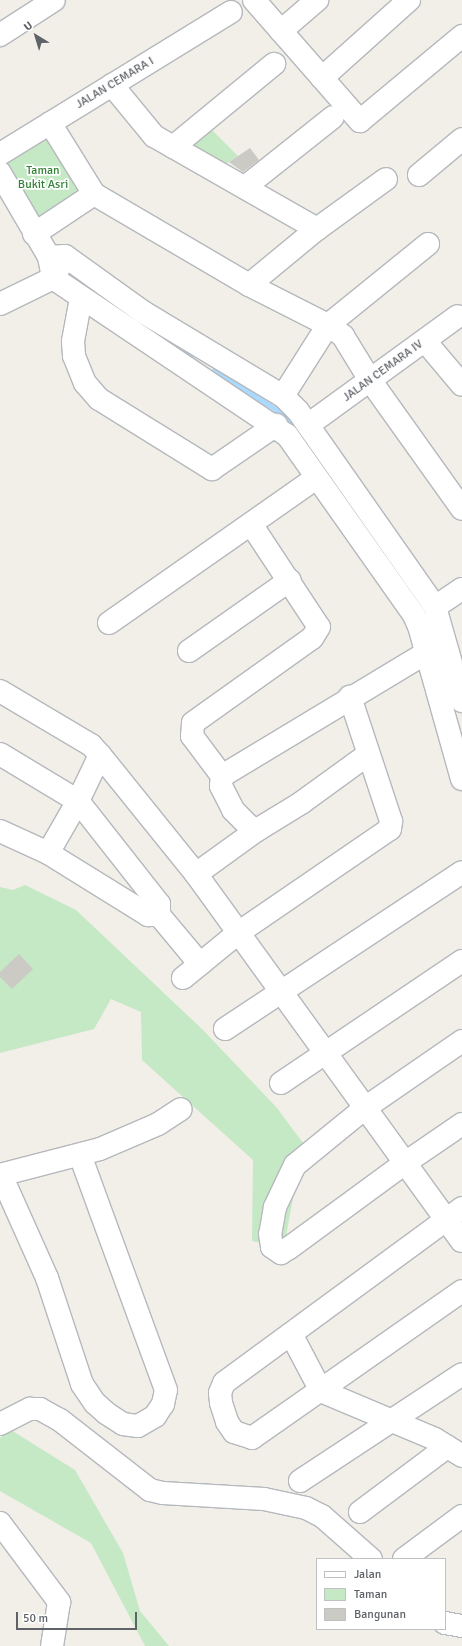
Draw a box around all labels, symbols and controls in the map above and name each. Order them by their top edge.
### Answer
north arrow [16,16,56,56]
text: U [21,19,35,34]
street label: JALAN CEMARA I [73,54,157,112]
park label: Taman Bukit Asri [18,164,68,192]
street label: JALAN CEMARA IV [340,337,426,405]
legend [316,1558,446,1630]
text: Jalan [354,1567,381,1582]
text: Taman [354,1587,387,1602]
scale bar [18,1604,139,1630]
text: Bangunan [354,1607,406,1622]
text: 50 m [23,1611,48,1626]

